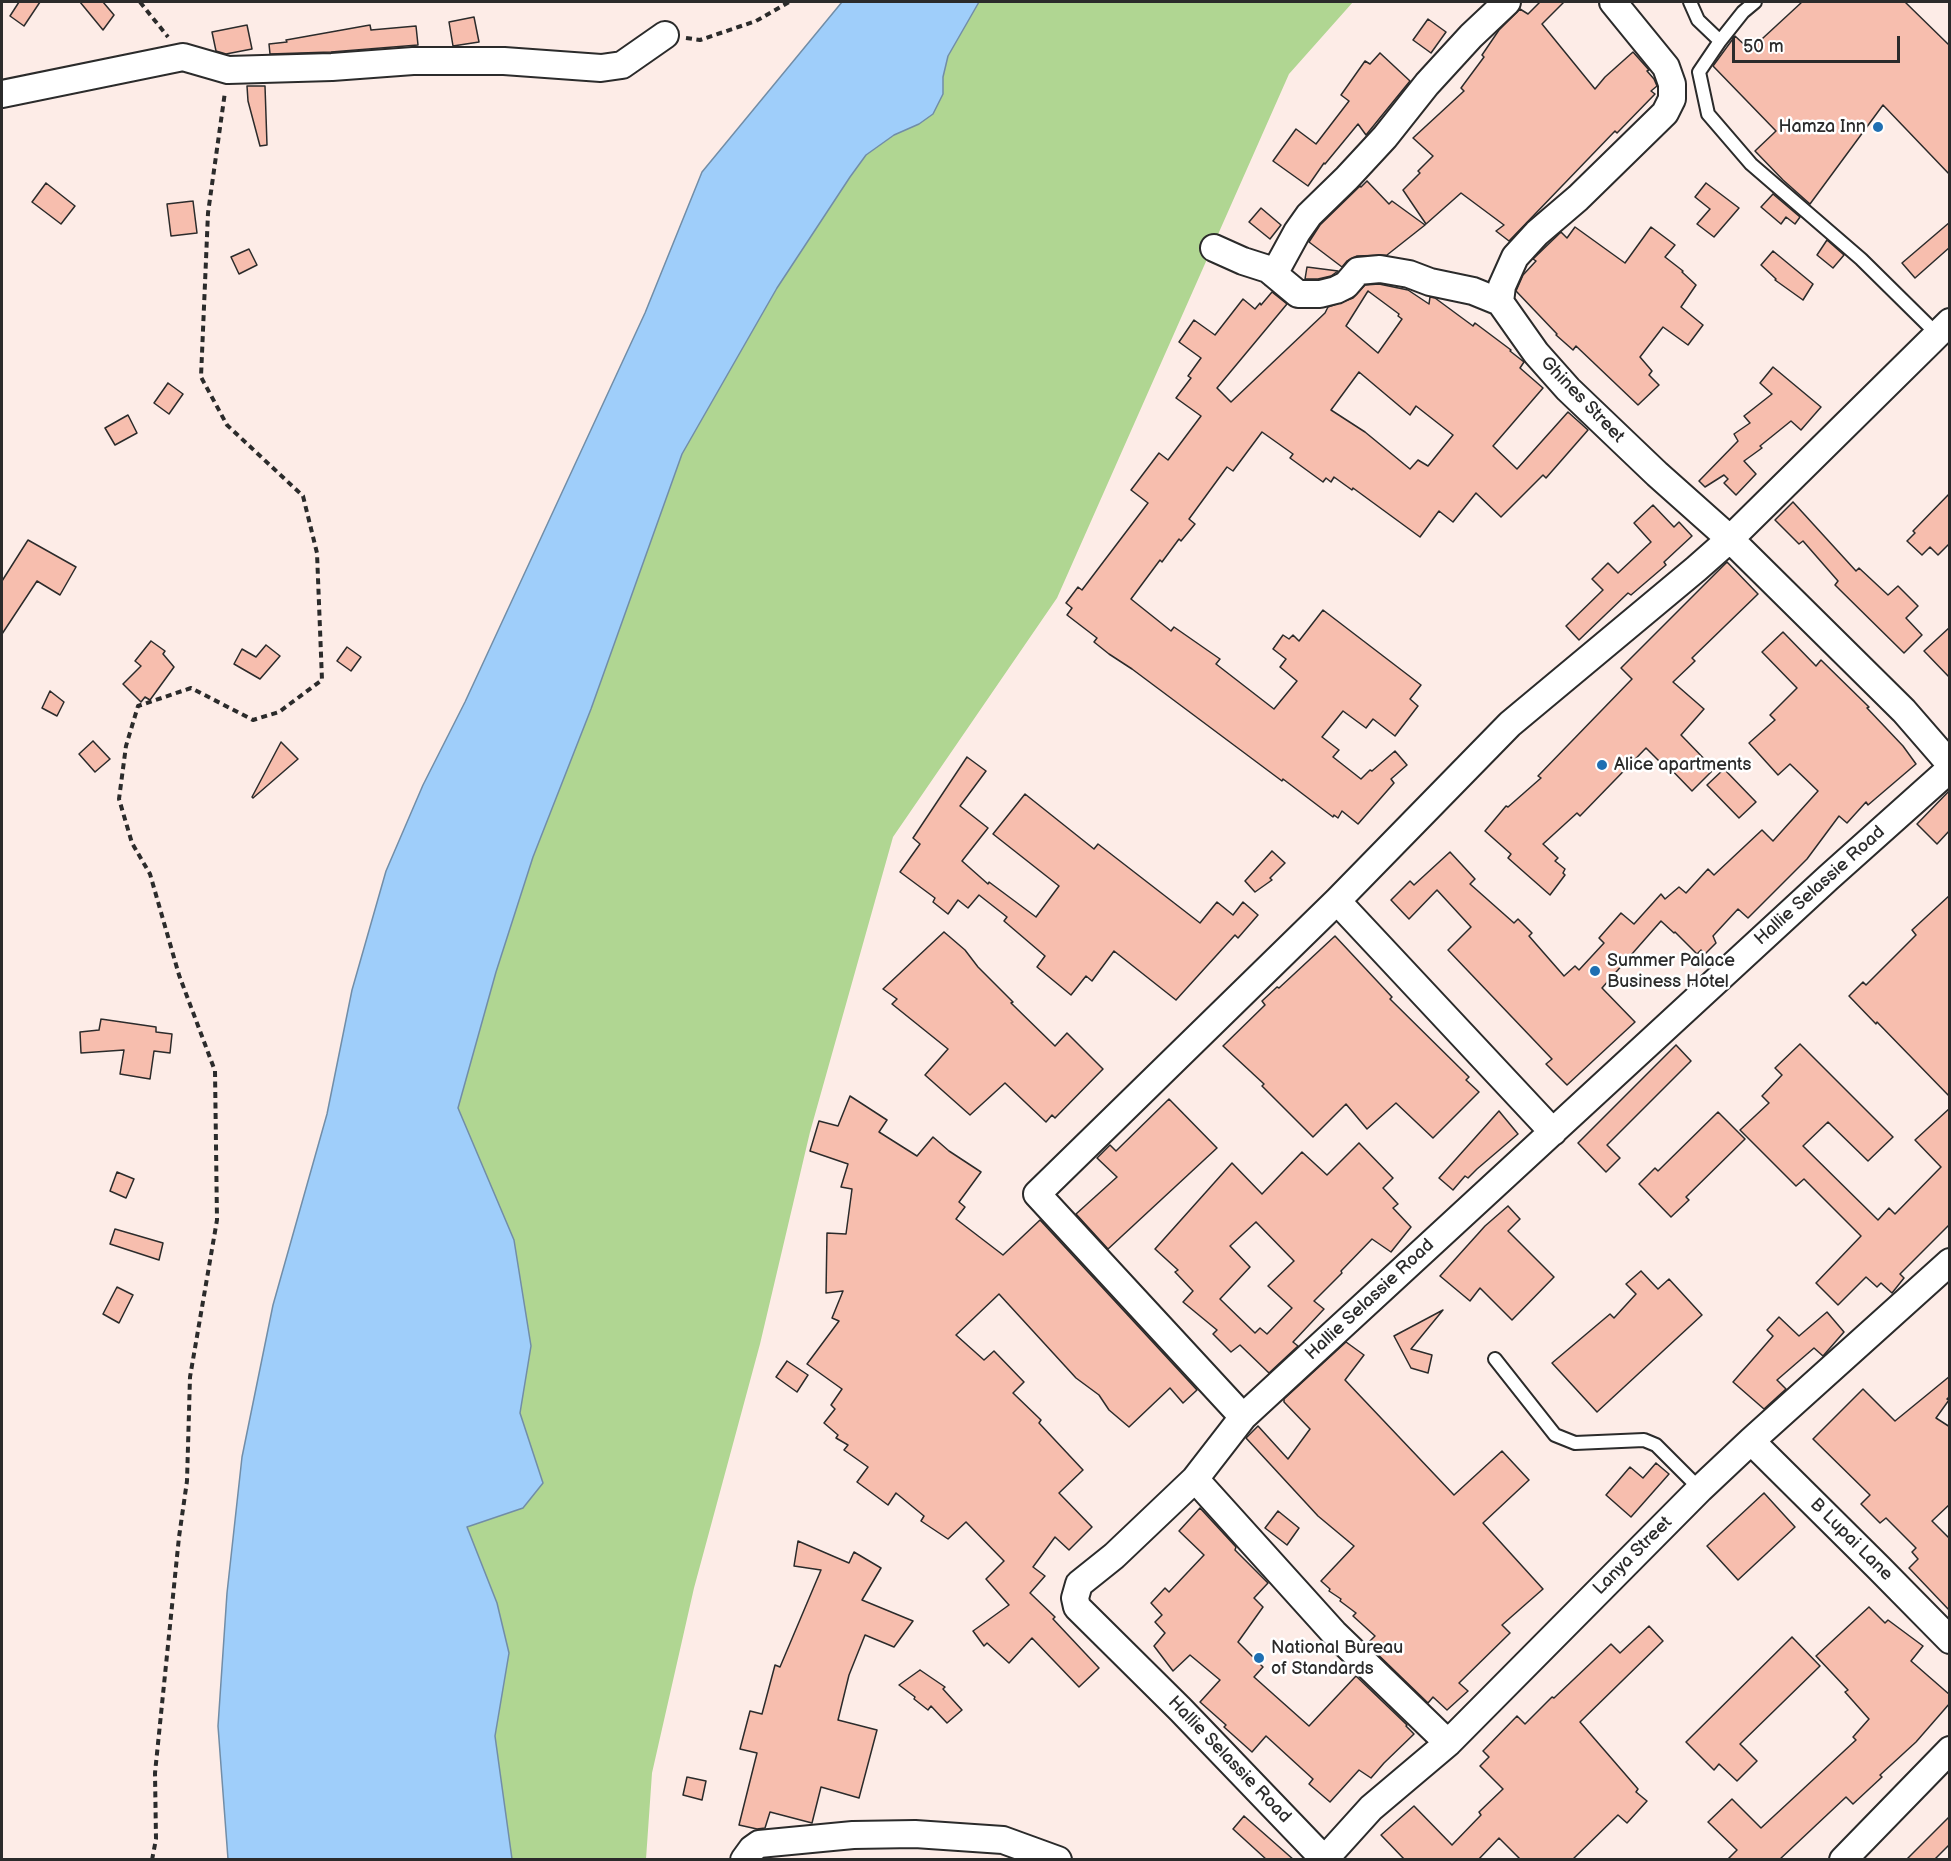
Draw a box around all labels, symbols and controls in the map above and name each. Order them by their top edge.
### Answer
scale bar [1735,24,1903,62]
text: 50 m [1743,36,1784,57]
place label: Hamza Inn [1778,116,1866,138]
marker: Hamza Inn [1871,120,1885,134]
street label: Ghines Street [1535,352,1629,448]
place label: Alice apartments [1614,754,1751,776]
marker: Alice apartments [1595,758,1609,772]
street label: Hallie Selassie Road [1750,822,1890,950]
place label: Summer Palace Business Hotel [1607,950,1735,992]
marker: Summer Palace Business Hotel [1588,964,1602,978]
street label: Hallie Selassie Road [1301,1235,1439,1365]
street label: B Lupai Lane [1805,1494,1897,1586]
street label: Lanya Street [1589,1512,1677,1600]
place label: National Bureau of Standards [1271,1637,1403,1680]
marker: National Bureau of Standards [1252,1651,1266,1665]
street label: Hallie Selassie Road [1163,1692,1295,1828]

